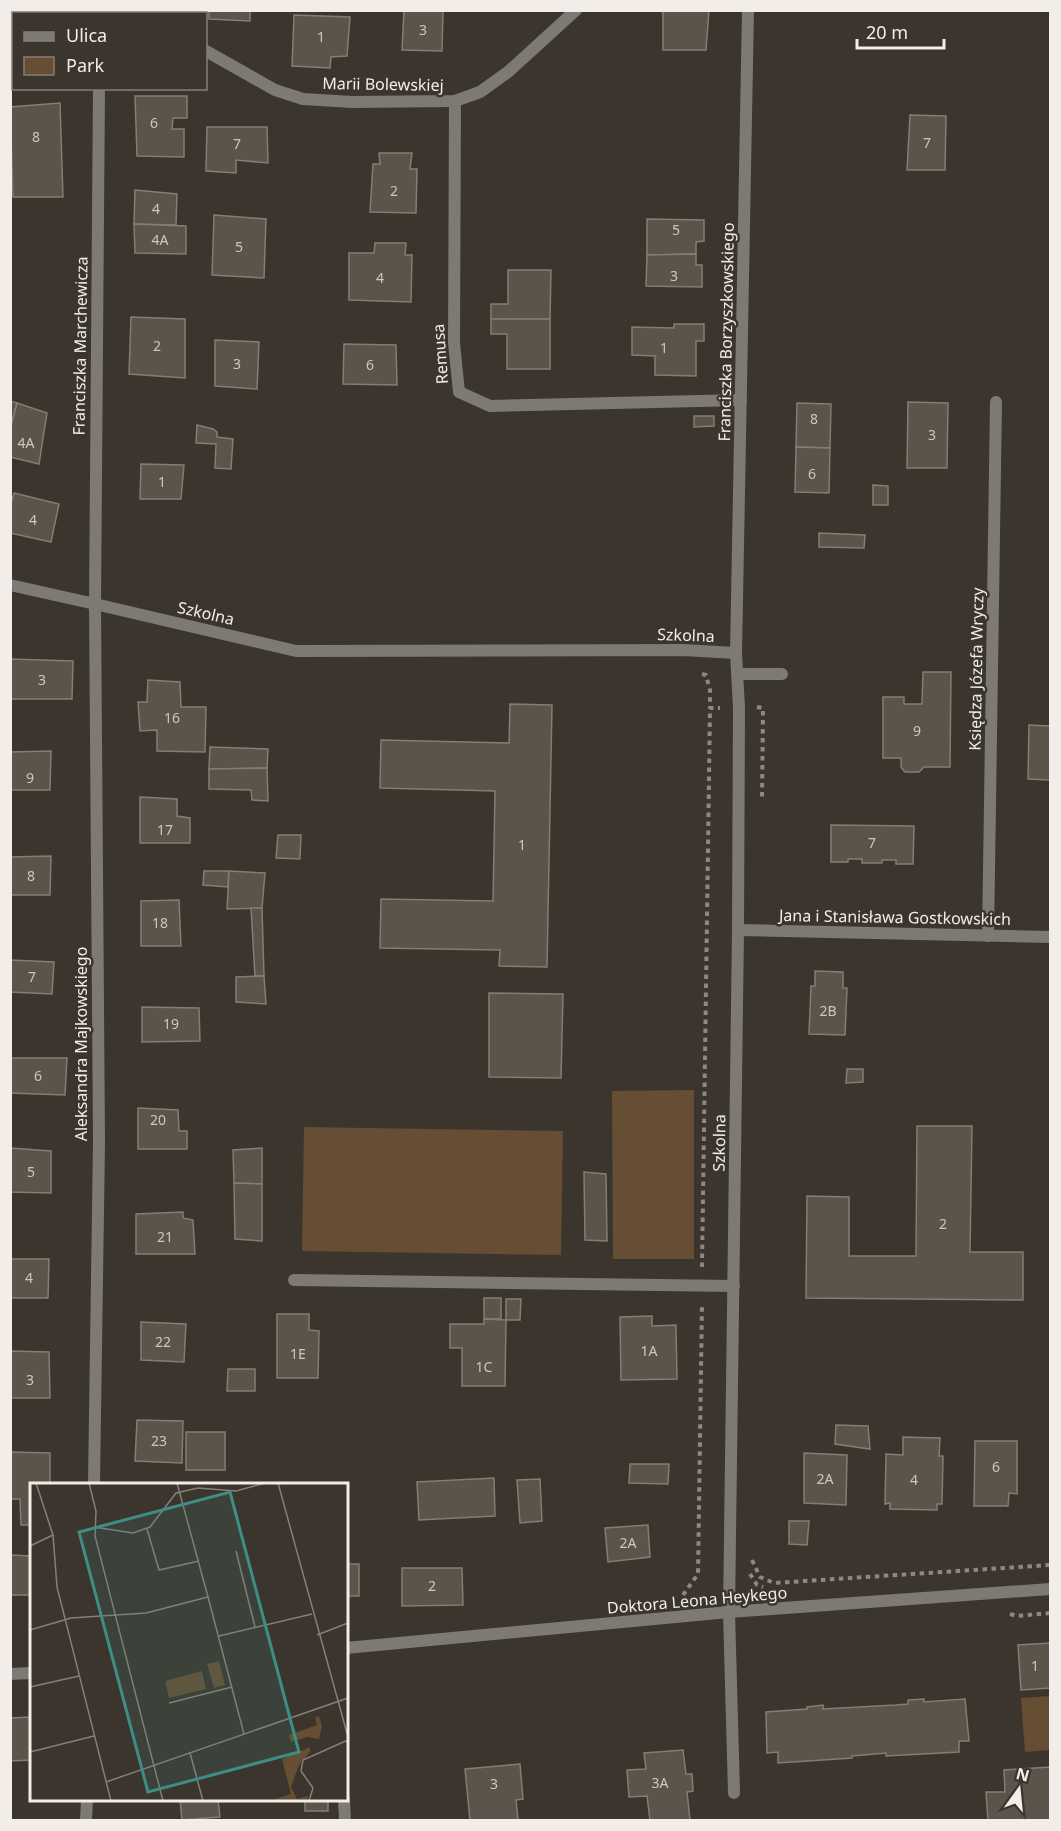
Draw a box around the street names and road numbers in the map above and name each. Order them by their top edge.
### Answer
street label: Marii Bolewskiej [322,72,444,96]
street label: Franciszka Borzyszkowskiego [713,222,739,442]
street label: Franciszka Marchewicza [67,256,93,436]
street label: Remusa [427,323,453,385]
street label: Księdza Józefa Wryczy [964,586,988,751]
street label: Szkolna [175,596,237,630]
street label: Szkolna [657,623,715,647]
street label: Jana i Stanisława Gostkowskich [777,904,1011,930]
street label: Aleksandra Majkowskiego [70,947,92,1141]
street label: Szkolna [707,1114,731,1172]
street label: Doktora Leona Heykego [606,1581,788,1619]

